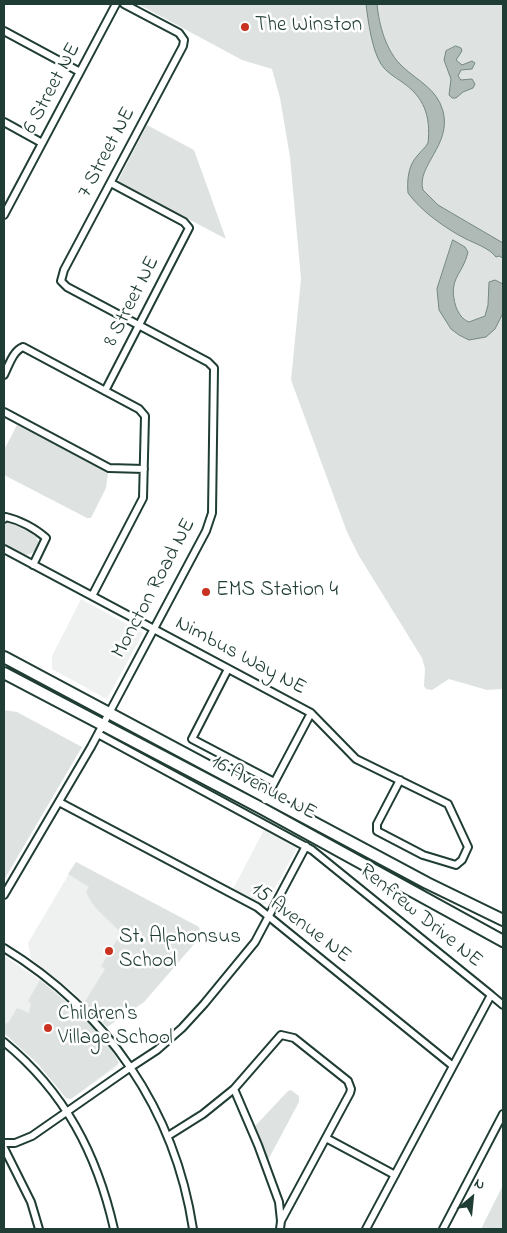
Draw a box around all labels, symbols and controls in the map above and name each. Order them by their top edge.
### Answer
place label: The Winston [255,14,362,40]
marker: The Winston [239,21,251,33]
street label: 6 Street NE [19,39,87,139]
street label: 7 Street NE [74,103,142,203]
street label: 8 Street NE [99,253,167,351]
street label: Moncton Road NE [108,515,202,663]
place label: EMS Station 4 [216,579,338,605]
marker: EMS Station 4 [200,586,212,598]
street label: Nimbus Way NE [170,612,310,702]
street label: 16 Avenue NE [206,751,320,827]
street label: Renfrew Drive NE [353,860,487,974]
street label: 15 Avenue NE [245,878,355,970]
place label: St. Alphonsus School [119,926,241,976]
marker: St. Alphonsus School [103,945,115,957]
place label: Children's Village School [58,1003,173,1053]
marker: Children's Village School [42,1022,54,1034]
north arrow [447,1173,497,1223]
text: N [470,1173,488,1196]

